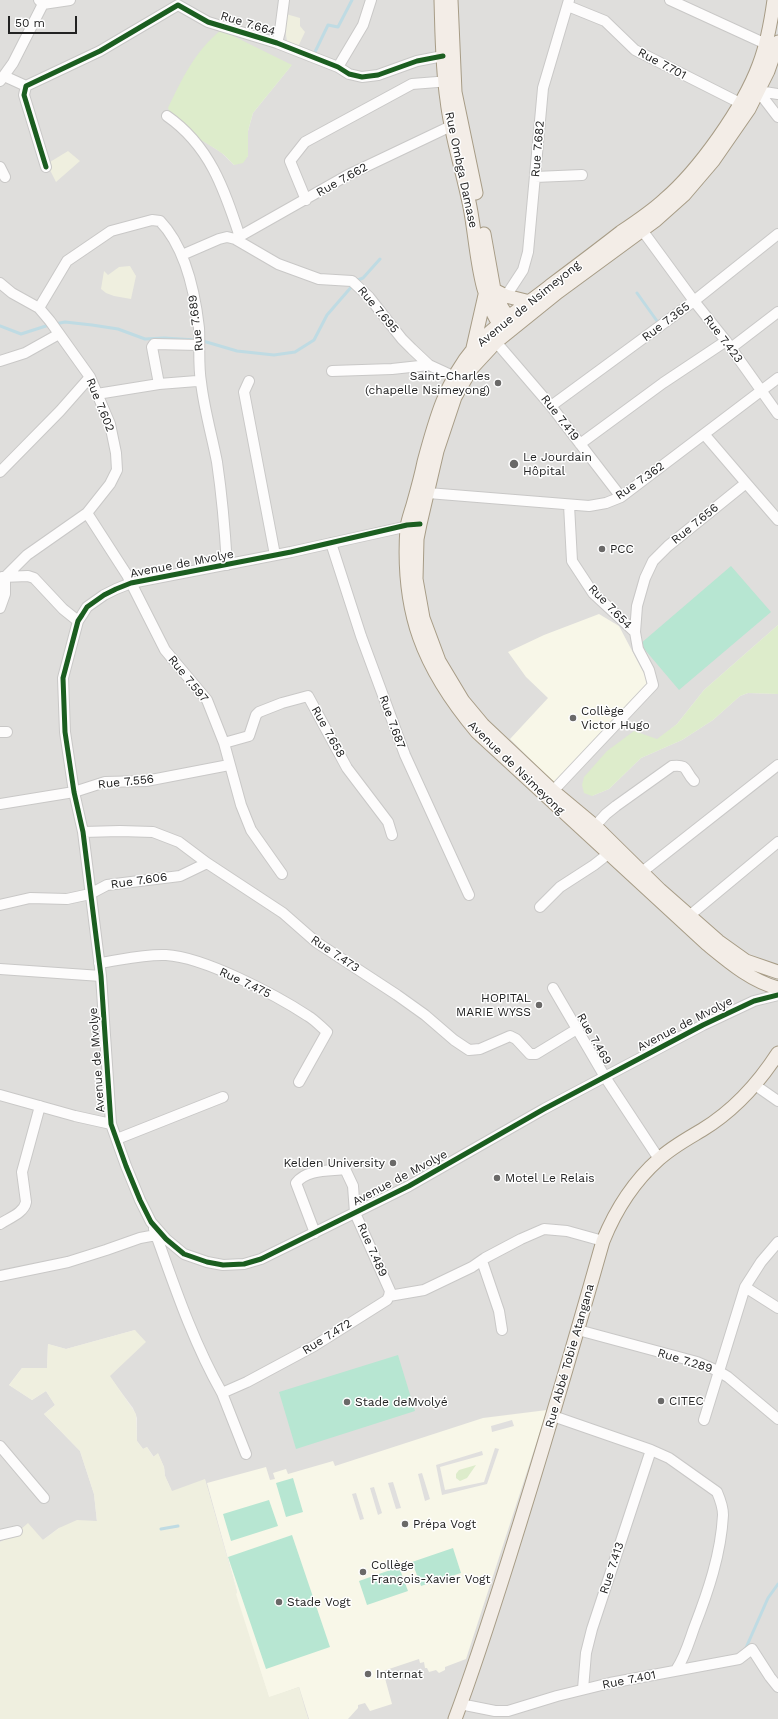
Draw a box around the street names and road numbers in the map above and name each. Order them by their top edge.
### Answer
street label: Rue 7.664 [219,9,277,39]
street label: Rue 7.701 [635,45,689,83]
street label: Rue Ombga Damase [442,111,480,229]
street label: Rue 7.682 [528,120,548,178]
street label: Rue 7.662 [314,160,370,200]
street label: Avenue de Nsimeyong [475,258,583,350]
street label: Rue 7.695 [354,284,402,336]
street label: Rue 7.689 [185,294,207,352]
street label: Rue 7.365 [639,299,693,345]
street label: Rue 7.423 [700,312,746,366]
street label: Rue 7.602 [83,376,117,434]
street label: Rue 7.419 [538,392,582,444]
street label: Rue 7.362 [613,459,667,503]
street label: Rue 7.656 [669,501,721,547]
street label: Avenue de Mvolye [129,547,235,581]
street label: Rue 7.654 [585,582,635,632]
street label: Rue 7.597 [165,653,211,705]
street label: Rue 7.687 [376,693,408,751]
street label: Rue 7.658 [308,704,348,760]
street label: Avenue de Nsimeyong [465,718,567,818]
street label: Rue 7.556 [97,772,155,792]
street label: Rue 7.606 [110,870,168,892]
street label: Rue 7.473 [308,933,362,975]
street label: Rue 7.475 [217,965,273,1001]
street label: Avenue de Mvolye [635,994,735,1054]
street label: Avenue de Mvolye [86,1007,108,1113]
street label: Rue 7.469 [574,1011,614,1067]
street label: Avenue de Mvolye [350,1147,450,1209]
street label: Rue 7.489 [354,1221,390,1279]
street label: Rue Abbé Tobie Atangana [543,1282,597,1430]
street label: Rue 7.472 [300,1316,354,1358]
street label: Rue 7.289 [656,1346,714,1376]
street label: Rue 7.413 [597,1540,627,1596]
street label: Rue 7.401 [601,1668,657,1692]

